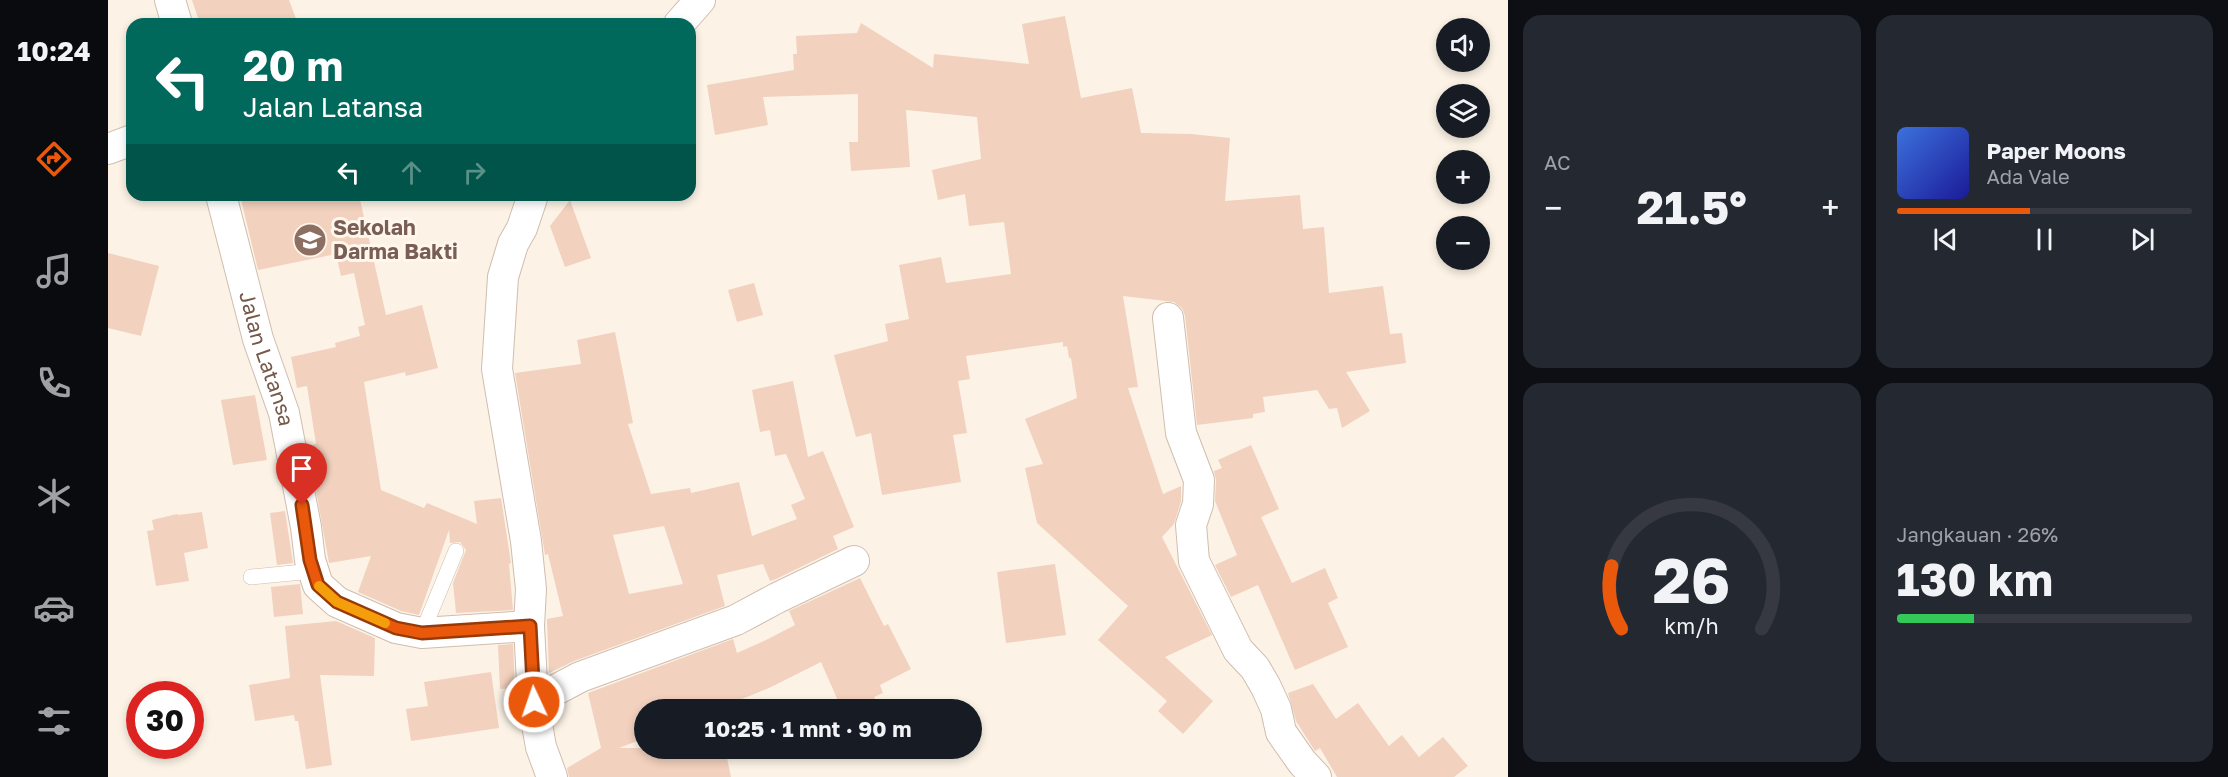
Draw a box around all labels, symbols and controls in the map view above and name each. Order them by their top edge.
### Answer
map controls [1436,18,1490,270]
button: sound [1436,18,1490,72]
text: 10:24 [17,35,91,67]
text: 20 m [243,40,343,90]
icon: left [144,42,222,120]
button: layers [1436,84,1490,138]
text: Jalan Latansa [243,91,423,123]
text: Paper Moons [1987,137,2126,164]
icon: directions [33,138,75,180]
button: + [1436,150,1490,204]
text: AC [1544,150,1571,174]
icon: left [332,156,365,189]
icon: ahead [395,156,428,189]
icon: right [458,156,491,189]
text: Ada Vale [1987,164,2070,188]
text: 21.5° [1637,180,1747,234]
text: − [1544,188,1562,227]
text: + [1821,188,1840,227]
place label: Sekolah Darma Bakti [333,214,458,264]
button: − [1436,216,1490,270]
school or university icon: Sekolah Darma Bakti [292,222,328,258]
icon: previous [1929,223,1962,256]
icon: pause [2028,223,2061,256]
icon: next [2126,223,2159,256]
icon: music [33,250,75,292]
street label: Jalan Latansa [234,288,300,428]
icon: phone [33,362,75,404]
pin [276,443,327,505]
icon: arrive [285,452,318,485]
icon: climate [33,475,75,517]
text: Jangkauan · 26% [1897,522,2058,546]
text: 26 [1653,542,1731,617]
text: 130 km [1897,552,2053,606]
icon: car [33,587,75,629]
text: km/h [1664,614,1719,640]
position arrow [502,670,566,734]
speed limit sign: 30 [126,681,204,759]
icon: filters [33,700,75,742]
text: 10:25 · 1 mnt · 90 m [705,715,911,742]

